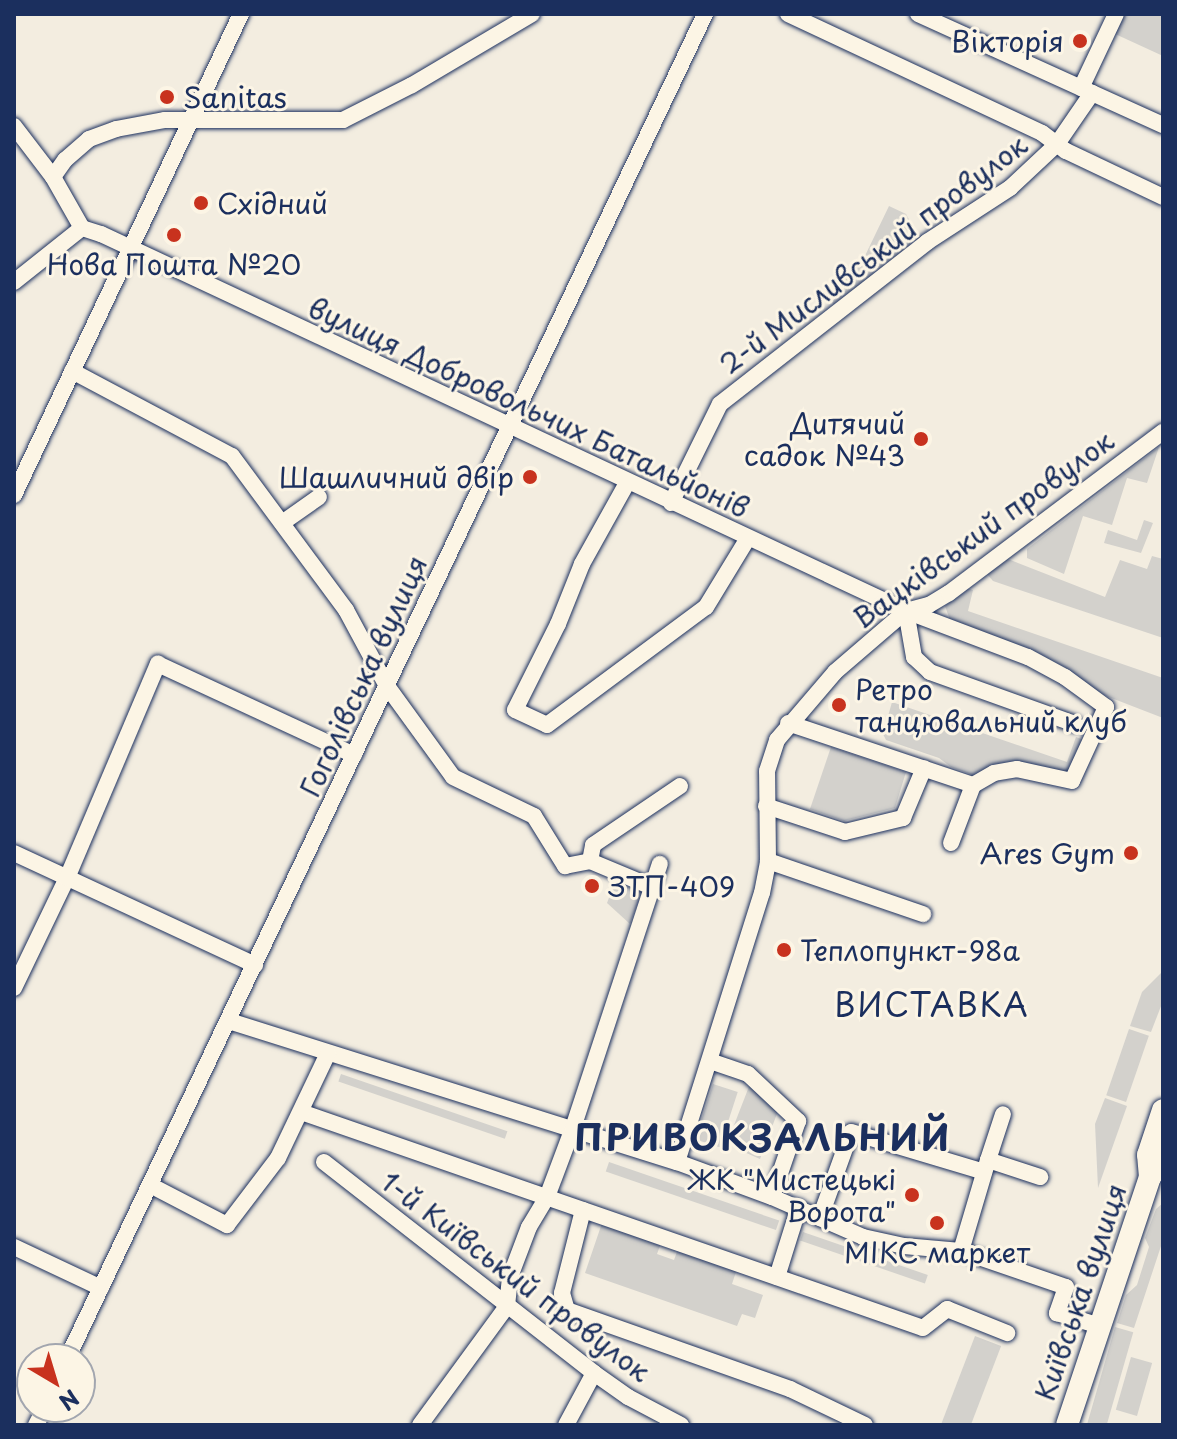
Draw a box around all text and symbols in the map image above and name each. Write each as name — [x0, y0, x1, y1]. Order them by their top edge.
place label: Вікторія — [951, 24, 1064, 58]
marker: Вікторія — [1071, 32, 1089, 50]
place label: Sanitas — [183, 80, 287, 114]
marker: Sanitas — [158, 88, 176, 106]
street label: 2-й Мисливський провулок — [712, 127, 1034, 381]
place label: Східний — [217, 186, 328, 220]
marker: Східний — [192, 194, 210, 212]
marker: Нова Пошта №20 — [165, 226, 183, 244]
place label: Нова Пошта №20 — [45, 247, 303, 281]
street label: вулиця Добровольчих Батальйонів — [304, 290, 754, 524]
place label: Дитячий садок №43 — [744, 406, 905, 472]
street label: Вацківський провулок — [846, 423, 1120, 635]
marker: Дитячий садок №43 — [912, 430, 930, 448]
place label: Шашличний двір — [278, 460, 514, 494]
marker: Шашличний двір — [521, 468, 539, 486]
street label: Гоголівська вулиця — [292, 550, 434, 802]
place label: Ретро танцювальний клуб — [855, 672, 1130, 738]
marker: Ретро танцювальний клуб — [830, 696, 848, 714]
place label: Ares Gym — [978, 836, 1115, 870]
marker: Ares Gym — [1122, 844, 1140, 862]
place label: ЗТП-409 — [608, 869, 735, 903]
marker: ЗТП-409 — [583, 877, 601, 895]
place label: Теплопункт-98а — [800, 933, 1020, 967]
marker: Теплопункт-98а — [775, 941, 793, 959]
district label: ВИСТАВКА — [834, 985, 1030, 1023]
district label: ПРИВОКЗАЛЬНИЙ — [574, 1115, 952, 1159]
place label: ЖК "Мистецькі Ворота" — [686, 1162, 896, 1228]
street label: 1-й Київський провулок — [375, 1164, 657, 1388]
street label: Київська вулиця — [1027, 1179, 1133, 1405]
marker: ЖК "Мистецькі Ворота" — [903, 1186, 921, 1204]
marker: МІКС маркет — [928, 1214, 946, 1232]
place label: МІКС маркет — [844, 1235, 1030, 1269]
north arrow — [16, 1343, 96, 1423]
text: N — [53, 1382, 87, 1419]

